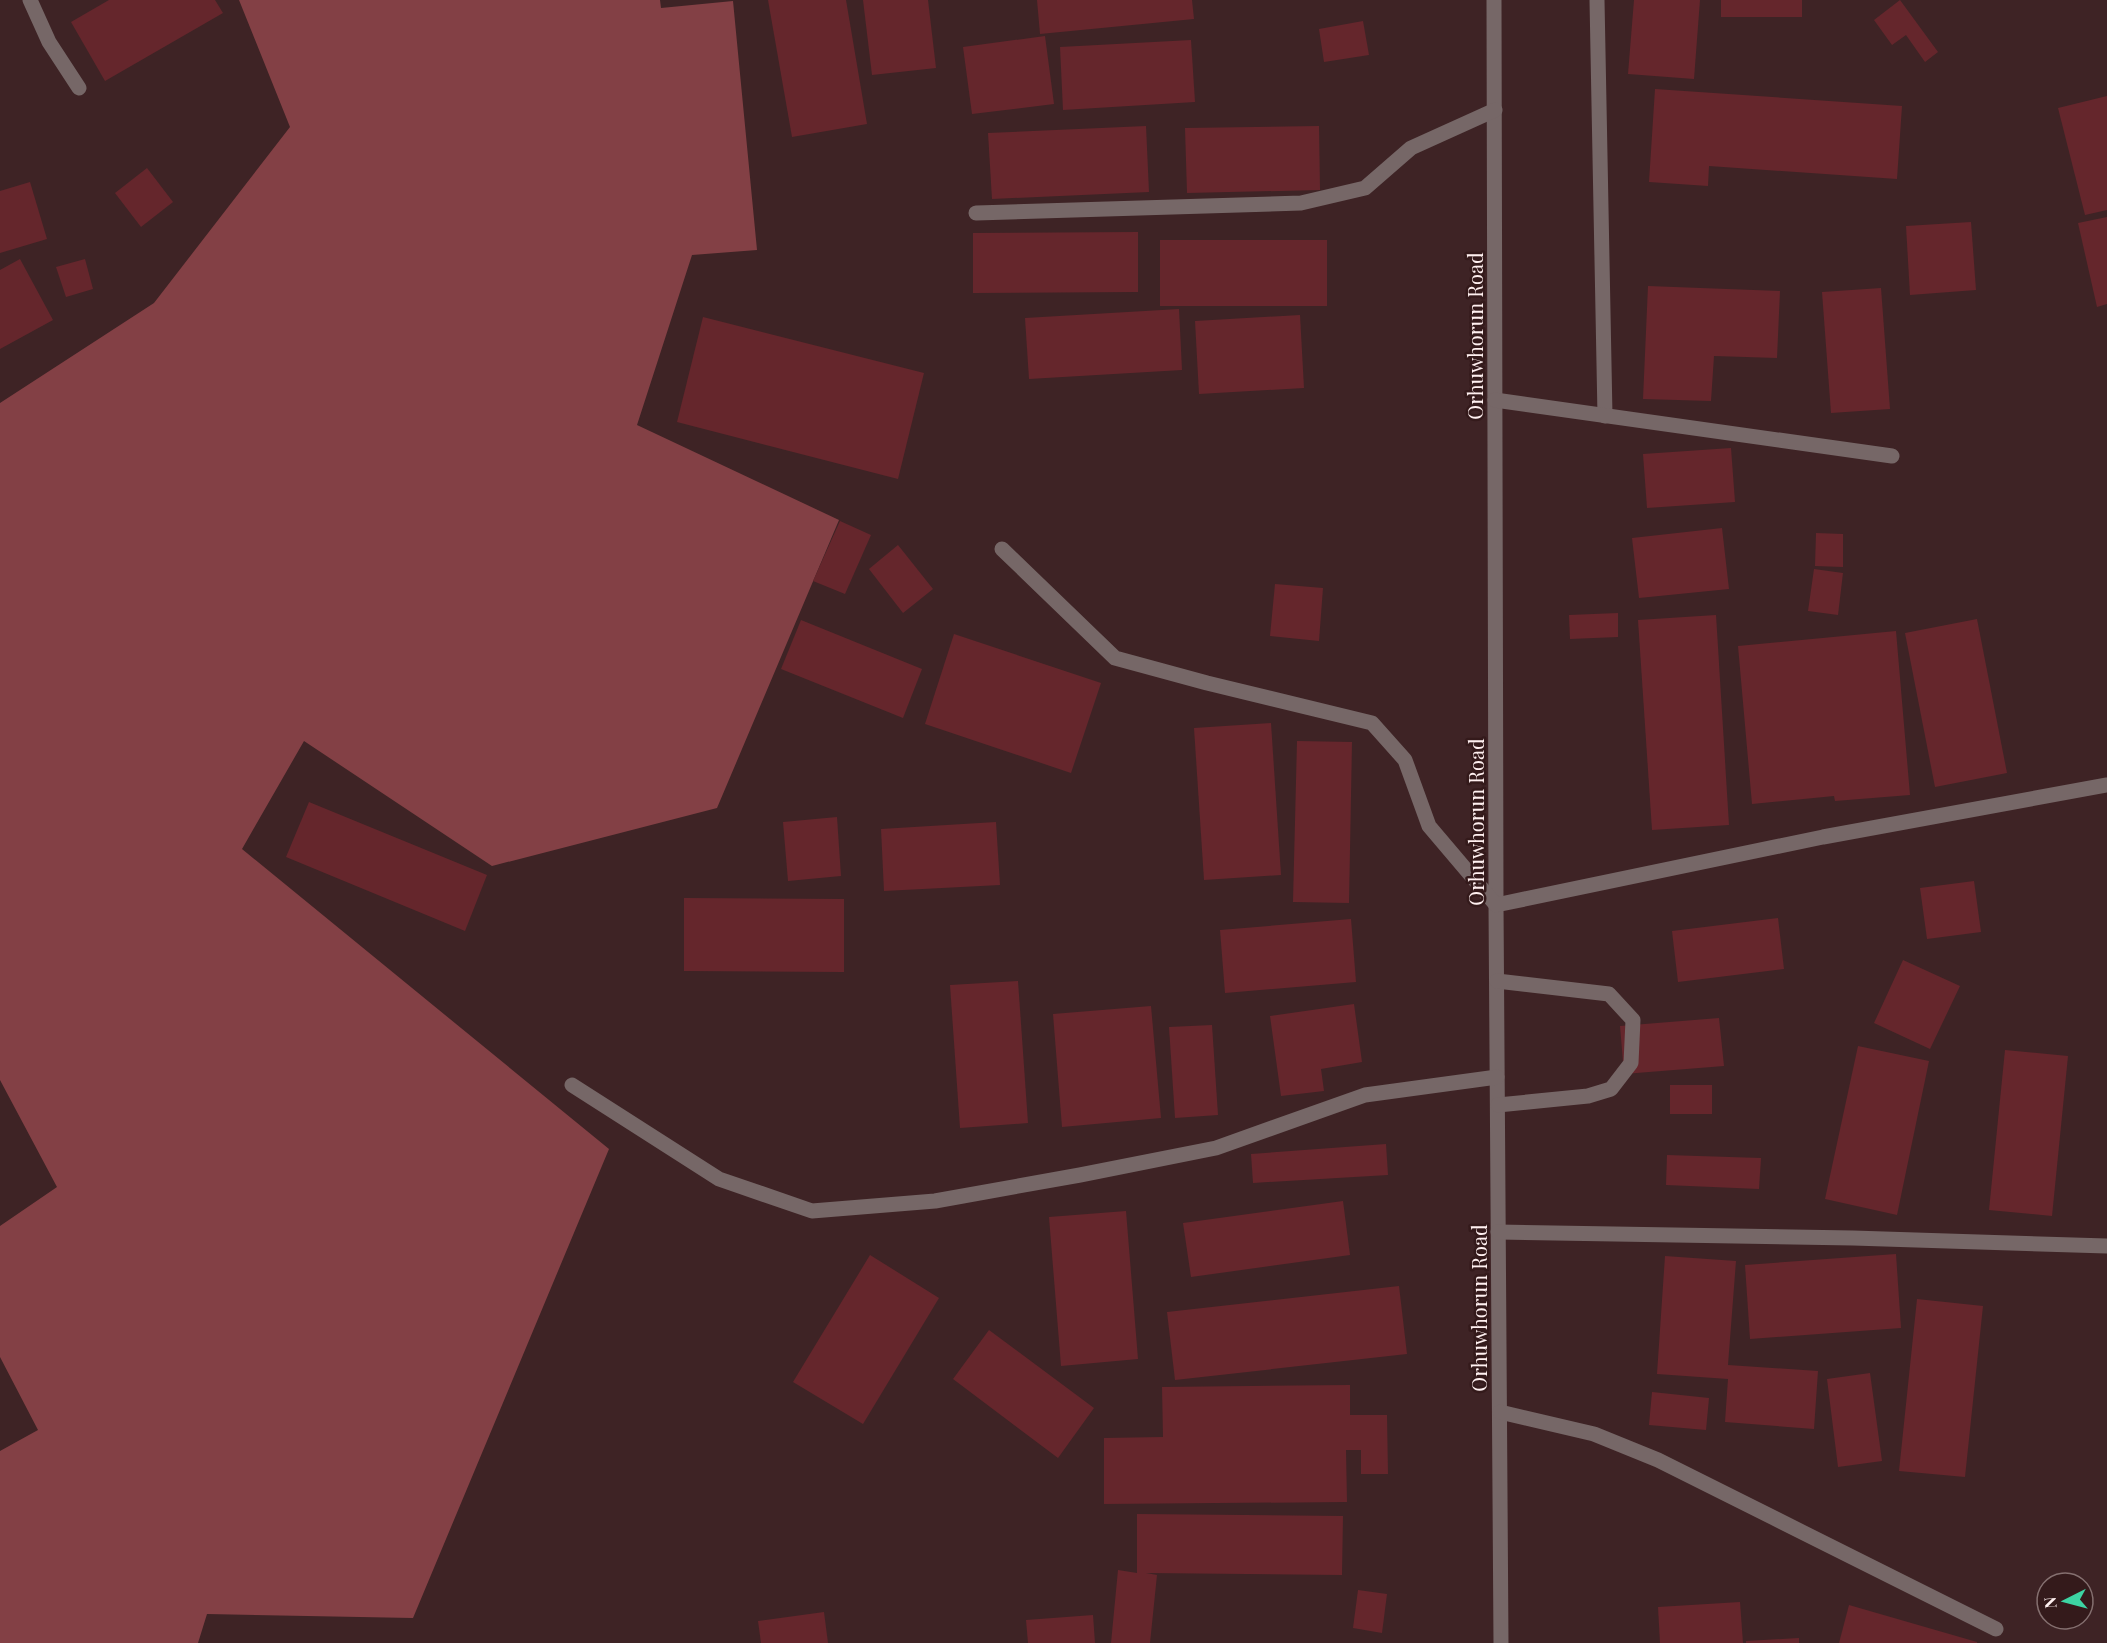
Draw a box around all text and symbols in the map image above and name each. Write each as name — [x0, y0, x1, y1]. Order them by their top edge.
street label: Orhuwhorun Road — [1461, 252, 1488, 420]
street label: Orhuwhorun Road — [1462, 738, 1489, 906]
street label: Orhuwhorun Road — [1465, 1224, 1492, 1392]
north arrow — [2035, 1571, 2095, 1631]
text: N — [2038, 1595, 2061, 1609]

